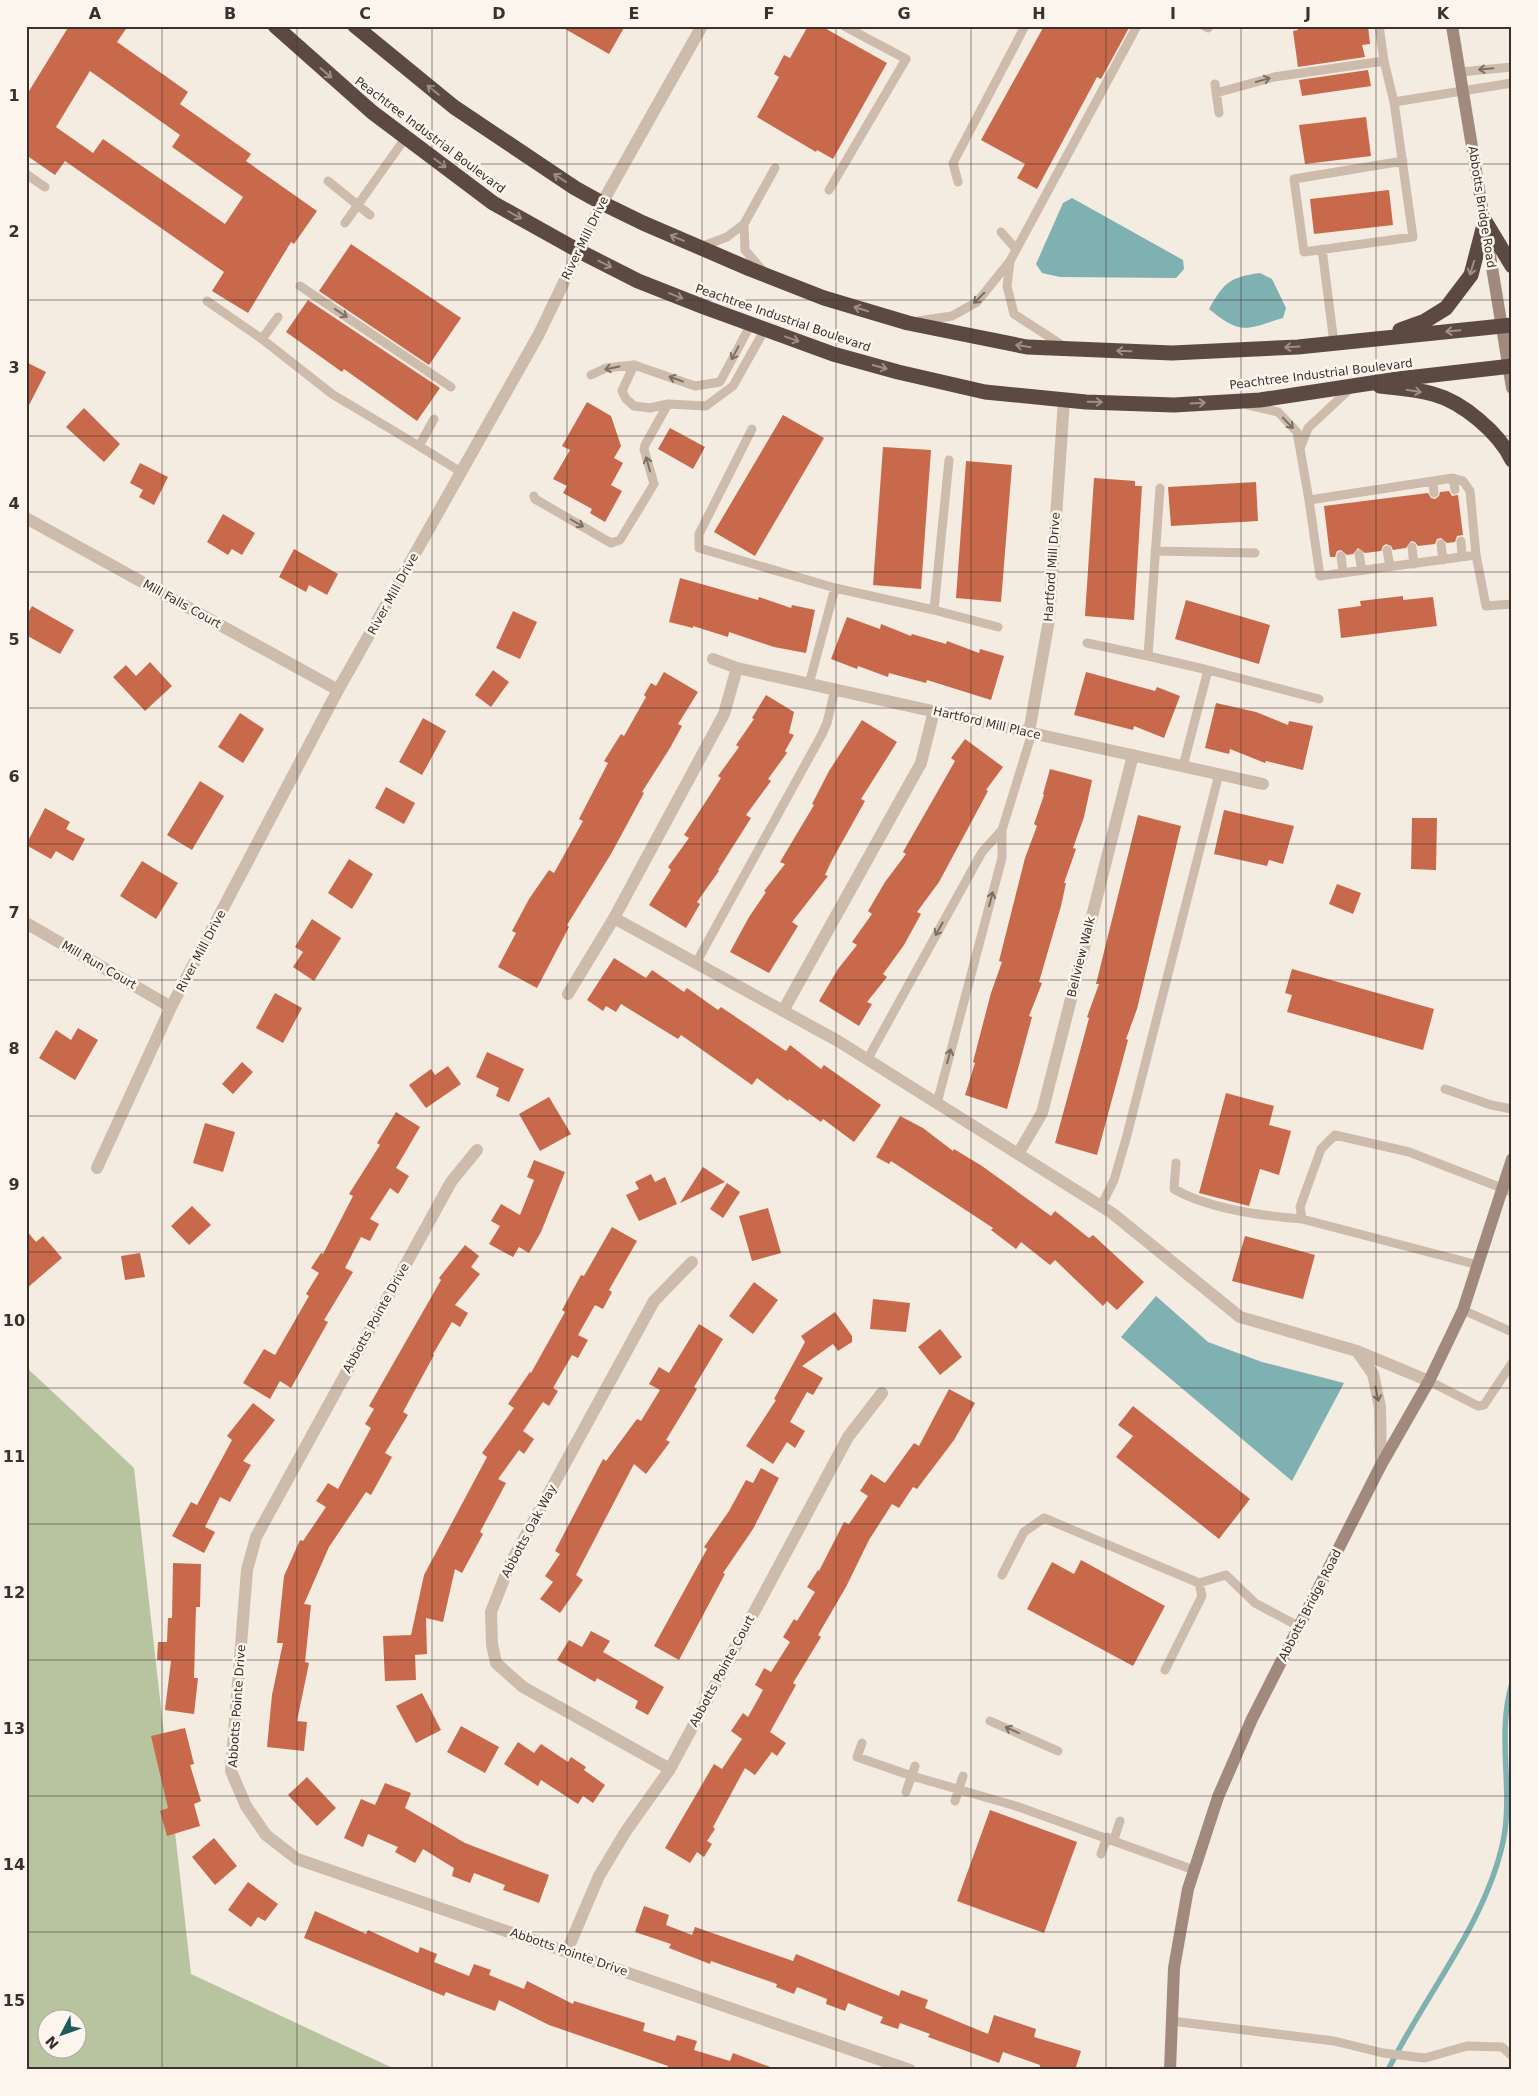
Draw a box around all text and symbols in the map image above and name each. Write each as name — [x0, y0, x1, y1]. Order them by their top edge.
text: A — [89, 4, 102, 23]
text: B — [224, 4, 236, 23]
text: C — [359, 4, 371, 23]
text: D — [492, 4, 506, 23]
text: E — [629, 4, 639, 23]
text: F — [764, 4, 774, 23]
text: G — [897, 4, 911, 23]
text: H — [1032, 4, 1046, 23]
text: I — [1170, 4, 1176, 23]
text: J — [1304, 4, 1311, 23]
text: K — [1437, 4, 1450, 23]
one-way arrow — [1478, 64, 1494, 74]
one-way arrow — [319, 67, 332, 78]
street label: Peachtree Industrial Boulevard — [352, 74, 508, 196]
one-way arrow — [1255, 75, 1271, 84]
one-way arrow — [426, 85, 440, 95]
text: 1 — [8, 86, 20, 105]
street label: Abbotts Bridge Road — [1465, 145, 1499, 269]
one-way arrow — [433, 158, 447, 168]
one-way arrow — [553, 173, 567, 183]
street label: River Mill Drive — [559, 194, 611, 282]
one-way arrow — [508, 211, 522, 221]
text: 2 — [8, 222, 20, 241]
one-way arrow — [670, 232, 685, 242]
one-way arrow — [597, 260, 612, 269]
one-way arrow — [1467, 260, 1477, 276]
street label: Peachtree Industrial Boulevard — [693, 281, 873, 355]
one-way arrow — [668, 292, 684, 301]
one-way arrow — [973, 292, 985, 304]
one-way arrow — [853, 303, 869, 313]
one-way arrow — [333, 308, 347, 318]
one-way arrow — [1446, 326, 1462, 336]
one-way arrow — [783, 335, 799, 344]
one-way arrow — [1015, 340, 1031, 350]
one-way arrow — [1284, 343, 1300, 352]
one-way arrow — [730, 345, 739, 360]
one-way arrow — [1116, 346, 1132, 356]
street label: Peachtree Industrial Boulevard — [1229, 356, 1413, 392]
text: 3 — [8, 358, 20, 377]
one-way arrow — [871, 362, 887, 372]
one-way arrow — [604, 364, 620, 373]
one-way arrow — [669, 374, 685, 384]
one-way arrow — [1405, 386, 1421, 396]
one-way arrow — [1086, 398, 1102, 407]
one-way arrow — [1190, 399, 1206, 408]
one-way arrow — [1282, 416, 1294, 429]
one-way arrow — [643, 457, 653, 473]
text: 4 — [8, 494, 20, 513]
street label: Hartford Mill Drive — [1041, 512, 1063, 622]
one-way arrow — [570, 519, 584, 529]
street label: River Mill Drive — [365, 551, 421, 637]
street label: Mill Falls Court — [141, 577, 224, 631]
text: 5 — [8, 630, 20, 649]
street label: Hartford Mill Place — [932, 704, 1042, 742]
text: 6 — [8, 767, 20, 786]
one-way arrow — [986, 891, 996, 907]
text: 7 — [8, 903, 20, 922]
street label: River Mill Drive — [173, 908, 229, 994]
street label: Bellview Walk — [1064, 915, 1098, 999]
one-way arrow — [934, 922, 944, 937]
street label: Mill Run Court — [59, 938, 139, 992]
text: 8 — [8, 1039, 20, 1058]
one-way arrow — [945, 1048, 954, 1064]
text: 9 — [8, 1175, 20, 1194]
street label: Abbotts Pointe Drive — [340, 1261, 412, 1375]
text: 10 — [3, 1311, 25, 1330]
one-way arrow — [1373, 1386, 1382, 1402]
text: 11 — [3, 1447, 25, 1466]
street label: Abbotts Oak Way — [499, 1482, 559, 1580]
street label: Abbotts Bridge Road — [1276, 1547, 1344, 1663]
text: 12 — [3, 1583, 25, 1602]
street label: Abbotts Pointe Court — [687, 1613, 757, 1729]
street label: Abbotts Pointe Drive — [226, 1644, 248, 1768]
text: 13 — [3, 1719, 25, 1738]
one-way arrow — [1005, 1725, 1020, 1735]
text: 14 — [3, 1855, 25, 1874]
street label: Abbotts Pointe Drive — [508, 1925, 630, 1979]
text: 15 — [3, 1991, 25, 2010]
north arrow — [38, 2008, 88, 2058]
text: N — [42, 2033, 62, 2052]

